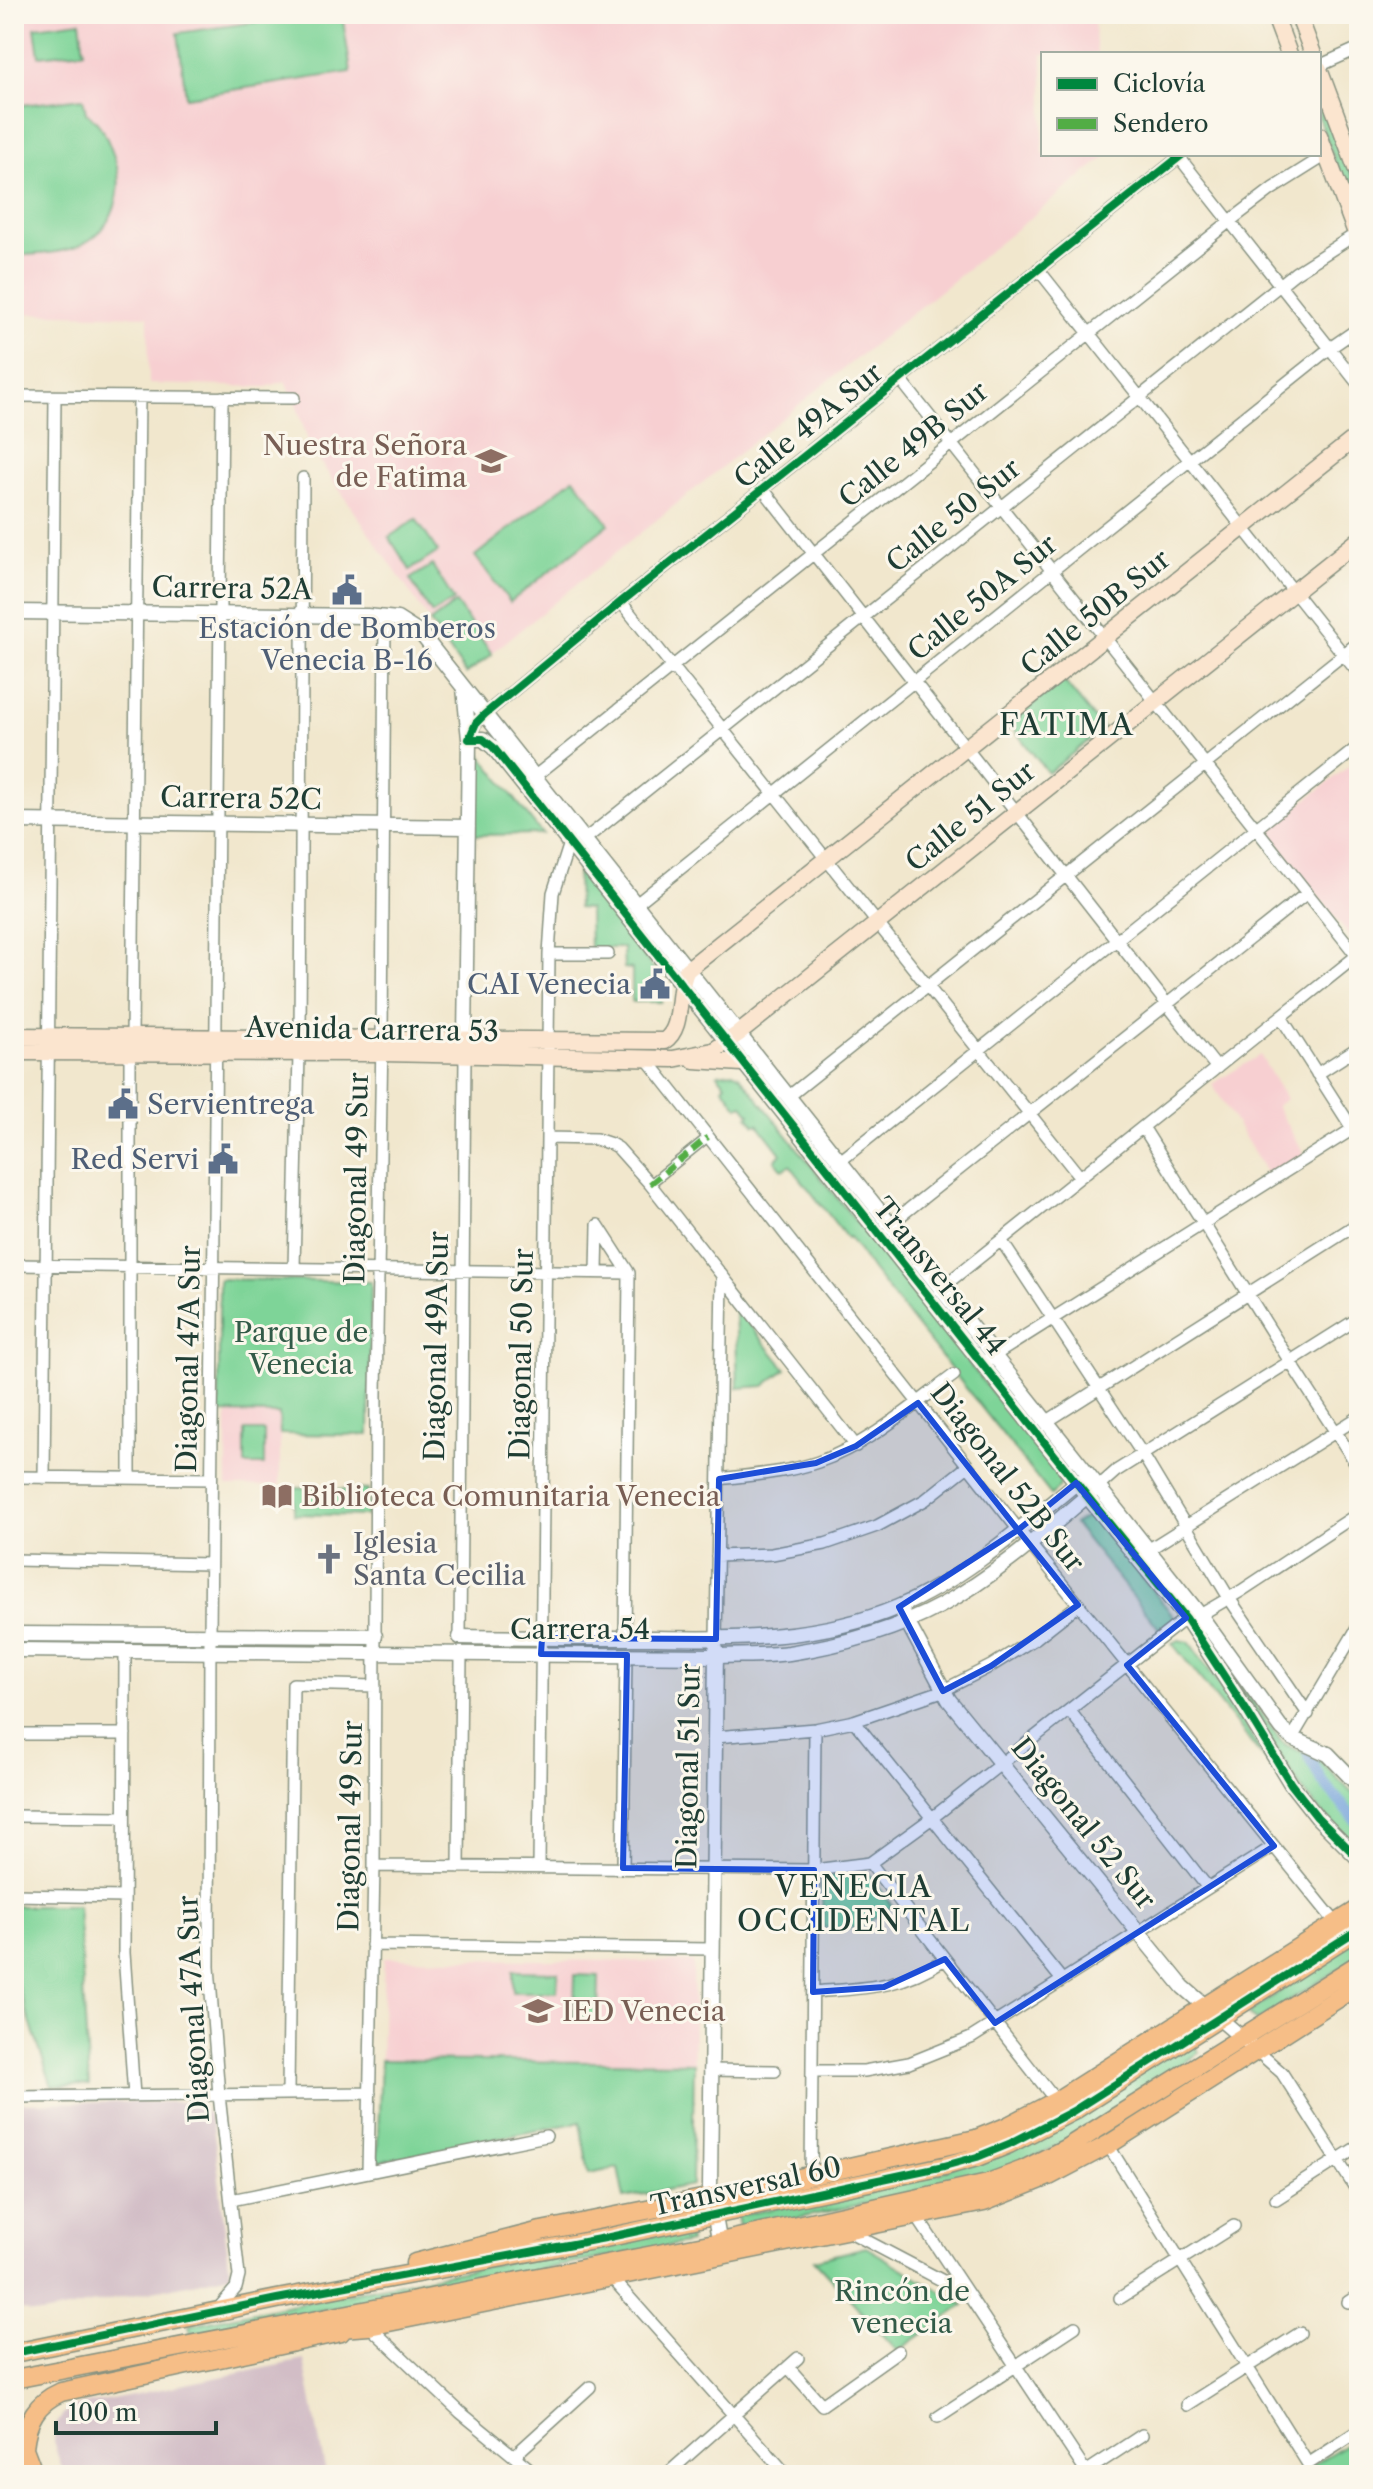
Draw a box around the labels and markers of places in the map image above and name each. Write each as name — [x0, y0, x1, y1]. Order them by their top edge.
place label: Nuestra Señora de Fatima — [263, 428, 467, 494]
school or university icon: Nuestra Señora de Fatima — [474, 444, 508, 478]
public building icon: Estación de Bomberos Venecia B-16 — [330, 573, 364, 607]
place label: Estación de Bomberos Venecia B-16 — [198, 611, 496, 677]
place label: CAI Venecia — [467, 967, 631, 1001]
public building icon: CAI Venecia — [638, 967, 672, 1001]
public building icon: Servientrega — [106, 1087, 140, 1121]
place label: Servientrega — [147, 1087, 315, 1121]
place label: Red Servi — [71, 1142, 199, 1176]
public building icon: Red Servi — [206, 1142, 240, 1176]
library icon: Biblioteca Comunitaria Venecia — [260, 1479, 294, 1513]
place label: Biblioteca Comunitaria Venecia — [301, 1479, 721, 1513]
place label: Iglesia Santa Cecilia — [353, 1526, 526, 1592]
church icon: Iglesia Santa Cecilia — [312, 1542, 346, 1576]
school or university icon: IED Venecia — [521, 1994, 555, 2028]
place label: IED Venecia — [562, 1994, 726, 2028]

